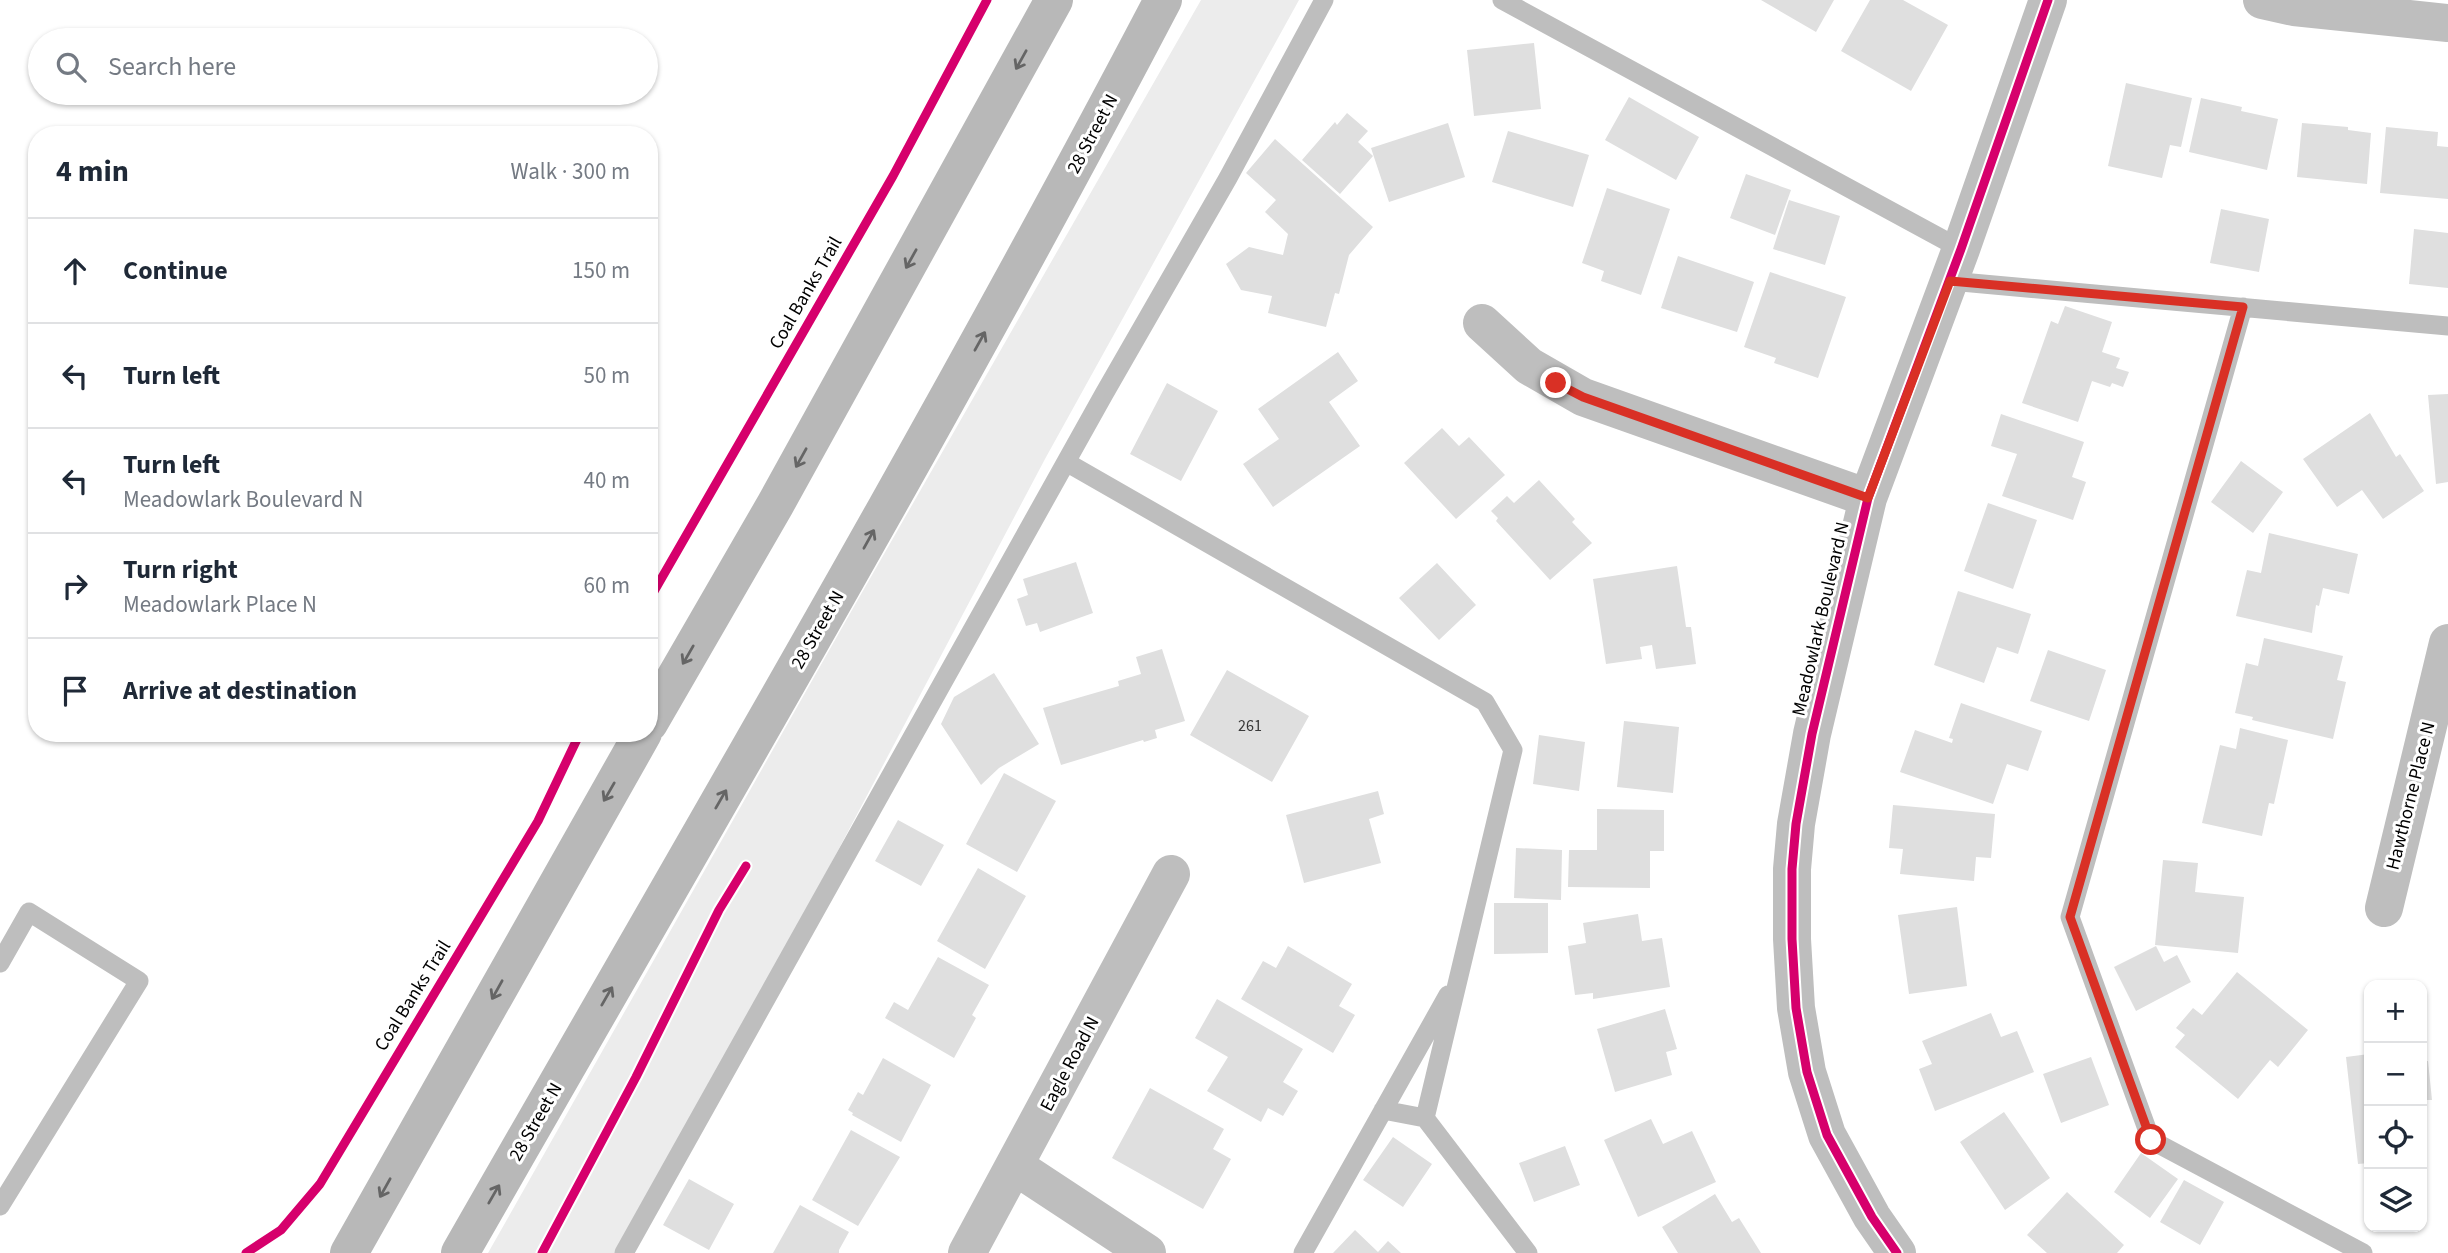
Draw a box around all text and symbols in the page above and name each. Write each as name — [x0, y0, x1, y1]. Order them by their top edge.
search box — [28, 28, 658, 105]
icon: search — [52, 48, 90, 86]
text: Search here — [108, 48, 236, 85]
one-way arrow — [1014, 49, 1028, 69]
street label: 28 Street N — [1061, 90, 1125, 178]
text: 4 min — [56, 150, 129, 193]
text: Walk · 300 m — [511, 155, 630, 188]
street label: Coal Banks Trail — [763, 232, 849, 354]
one-way arrow — [904, 248, 918, 268]
icon: ahead — [56, 252, 94, 290]
text: Continue — [123, 252, 228, 289]
text: 150 m — [572, 254, 630, 287]
one-way arrow — [974, 331, 987, 352]
icon: left — [56, 357, 94, 395]
text: Turn left — [123, 357, 220, 394]
text: 50 m — [583, 359, 630, 392]
route end — [1540, 367, 1571, 398]
text: Turn left — [123, 446, 220, 483]
one-way arrow — [794, 447, 808, 467]
icon: left — [56, 462, 94, 500]
text: 40 m — [583, 464, 630, 497]
text: Meadowlark Boulevard N — [123, 483, 363, 516]
street label: Meadowlark Boulevard N — [1786, 519, 1856, 719]
one-way arrow — [862, 530, 876, 550]
text: Turn right — [123, 551, 238, 588]
icon: right — [56, 567, 94, 605]
text: 60 m — [583, 569, 630, 602]
street label: 28 Street N — [785, 586, 851, 674]
text: Meadowlark Place N — [123, 588, 317, 621]
one-way arrow — [681, 645, 695, 665]
icon: arrive — [56, 672, 94, 710]
text: Arrive at destination — [123, 672, 357, 709]
house number: 261 — [1238, 715, 1262, 737]
street label: Hawthorne Place N — [2380, 719, 2442, 873]
one-way arrow — [602, 782, 616, 802]
one-way arrow — [714, 790, 728, 810]
street label: Coal Banks Trail — [368, 935, 458, 1057]
one-way arrow — [490, 980, 504, 1000]
map controls — [2364, 980, 2427, 1232]
button: + — [2364, 980, 2427, 1043]
one-way arrow — [600, 987, 614, 1007]
street label: Eagle Road N — [1034, 1012, 1106, 1116]
button: − — [2364, 1043, 2427, 1106]
street label: 28 Street N — [503, 1078, 569, 1166]
button: locate — [2364, 1106, 2427, 1169]
route start — [2135, 1124, 2166, 1155]
button: layers — [2364, 1169, 2427, 1232]
one-way arrow — [378, 1178, 392, 1198]
one-way arrow — [487, 1184, 501, 1204]

